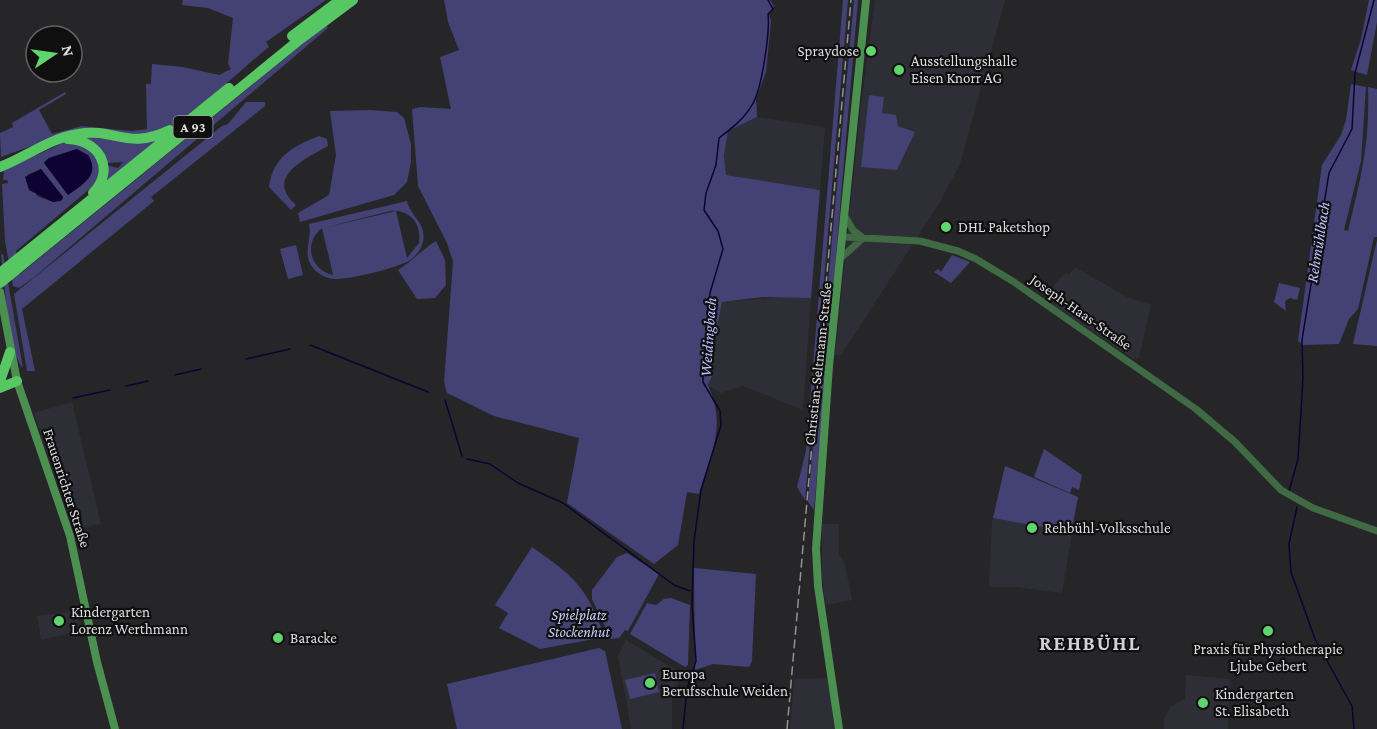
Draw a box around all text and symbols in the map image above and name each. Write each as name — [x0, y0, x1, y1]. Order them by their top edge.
north arrow — [24, 24, 84, 84]
place label: Spraydose — [798, 43, 859, 60]
text: N — [59, 44, 78, 58]
marker: Spraydose — [864, 44, 878, 58]
place label: Ausstellungshalle Eisen Knorr AG — [911, 53, 1017, 86]
marker: Ausstellungshalle Eisen Knorr AG — [892, 63, 906, 77]
road number: A 93 — [174, 116, 212, 138]
water label: Rehmühlbach — [1303, 200, 1333, 284]
place label: DHL Paketshop — [958, 219, 1050, 236]
marker: DHL Paketshop — [939, 220, 953, 234]
street label: Joseph-Haas-Straße — [1025, 270, 1135, 354]
street label: Christian-Seltmann-Straße — [802, 282, 835, 446]
water label: Weidingbach — [697, 297, 720, 377]
street label: Frauenrichter Straße — [40, 427, 94, 550]
place label: Rehbühl-Volksschule — [1044, 520, 1171, 536]
marker: Rehbühl-Volksschule — [1025, 521, 1039, 535]
place label: Kindergarten Lorenz Werthmann — [71, 604, 188, 637]
park label: Spielplatz Stockenhut — [548, 607, 610, 640]
marker: Kindergarten Lorenz Werthmann — [52, 614, 66, 628]
marker: Praxis für Physiotherapie Ljube Gebert — [1261, 624, 1275, 638]
place label: Baracke — [290, 630, 337, 646]
marker: Baracke — [271, 631, 285, 645]
district label: REHBÜHL — [1039, 631, 1141, 655]
place label: Praxis für Physiotherapie Ljube Gebert — [1193, 641, 1343, 675]
place label: Europa Berufsschule Weiden — [662, 666, 788, 699]
marker: Europa Berufsschule Weiden — [643, 676, 657, 690]
place label: Kindergarten St. Elisabeth — [1215, 686, 1294, 719]
marker: Kindergarten St. Elisabeth — [1196, 696, 1210, 710]

